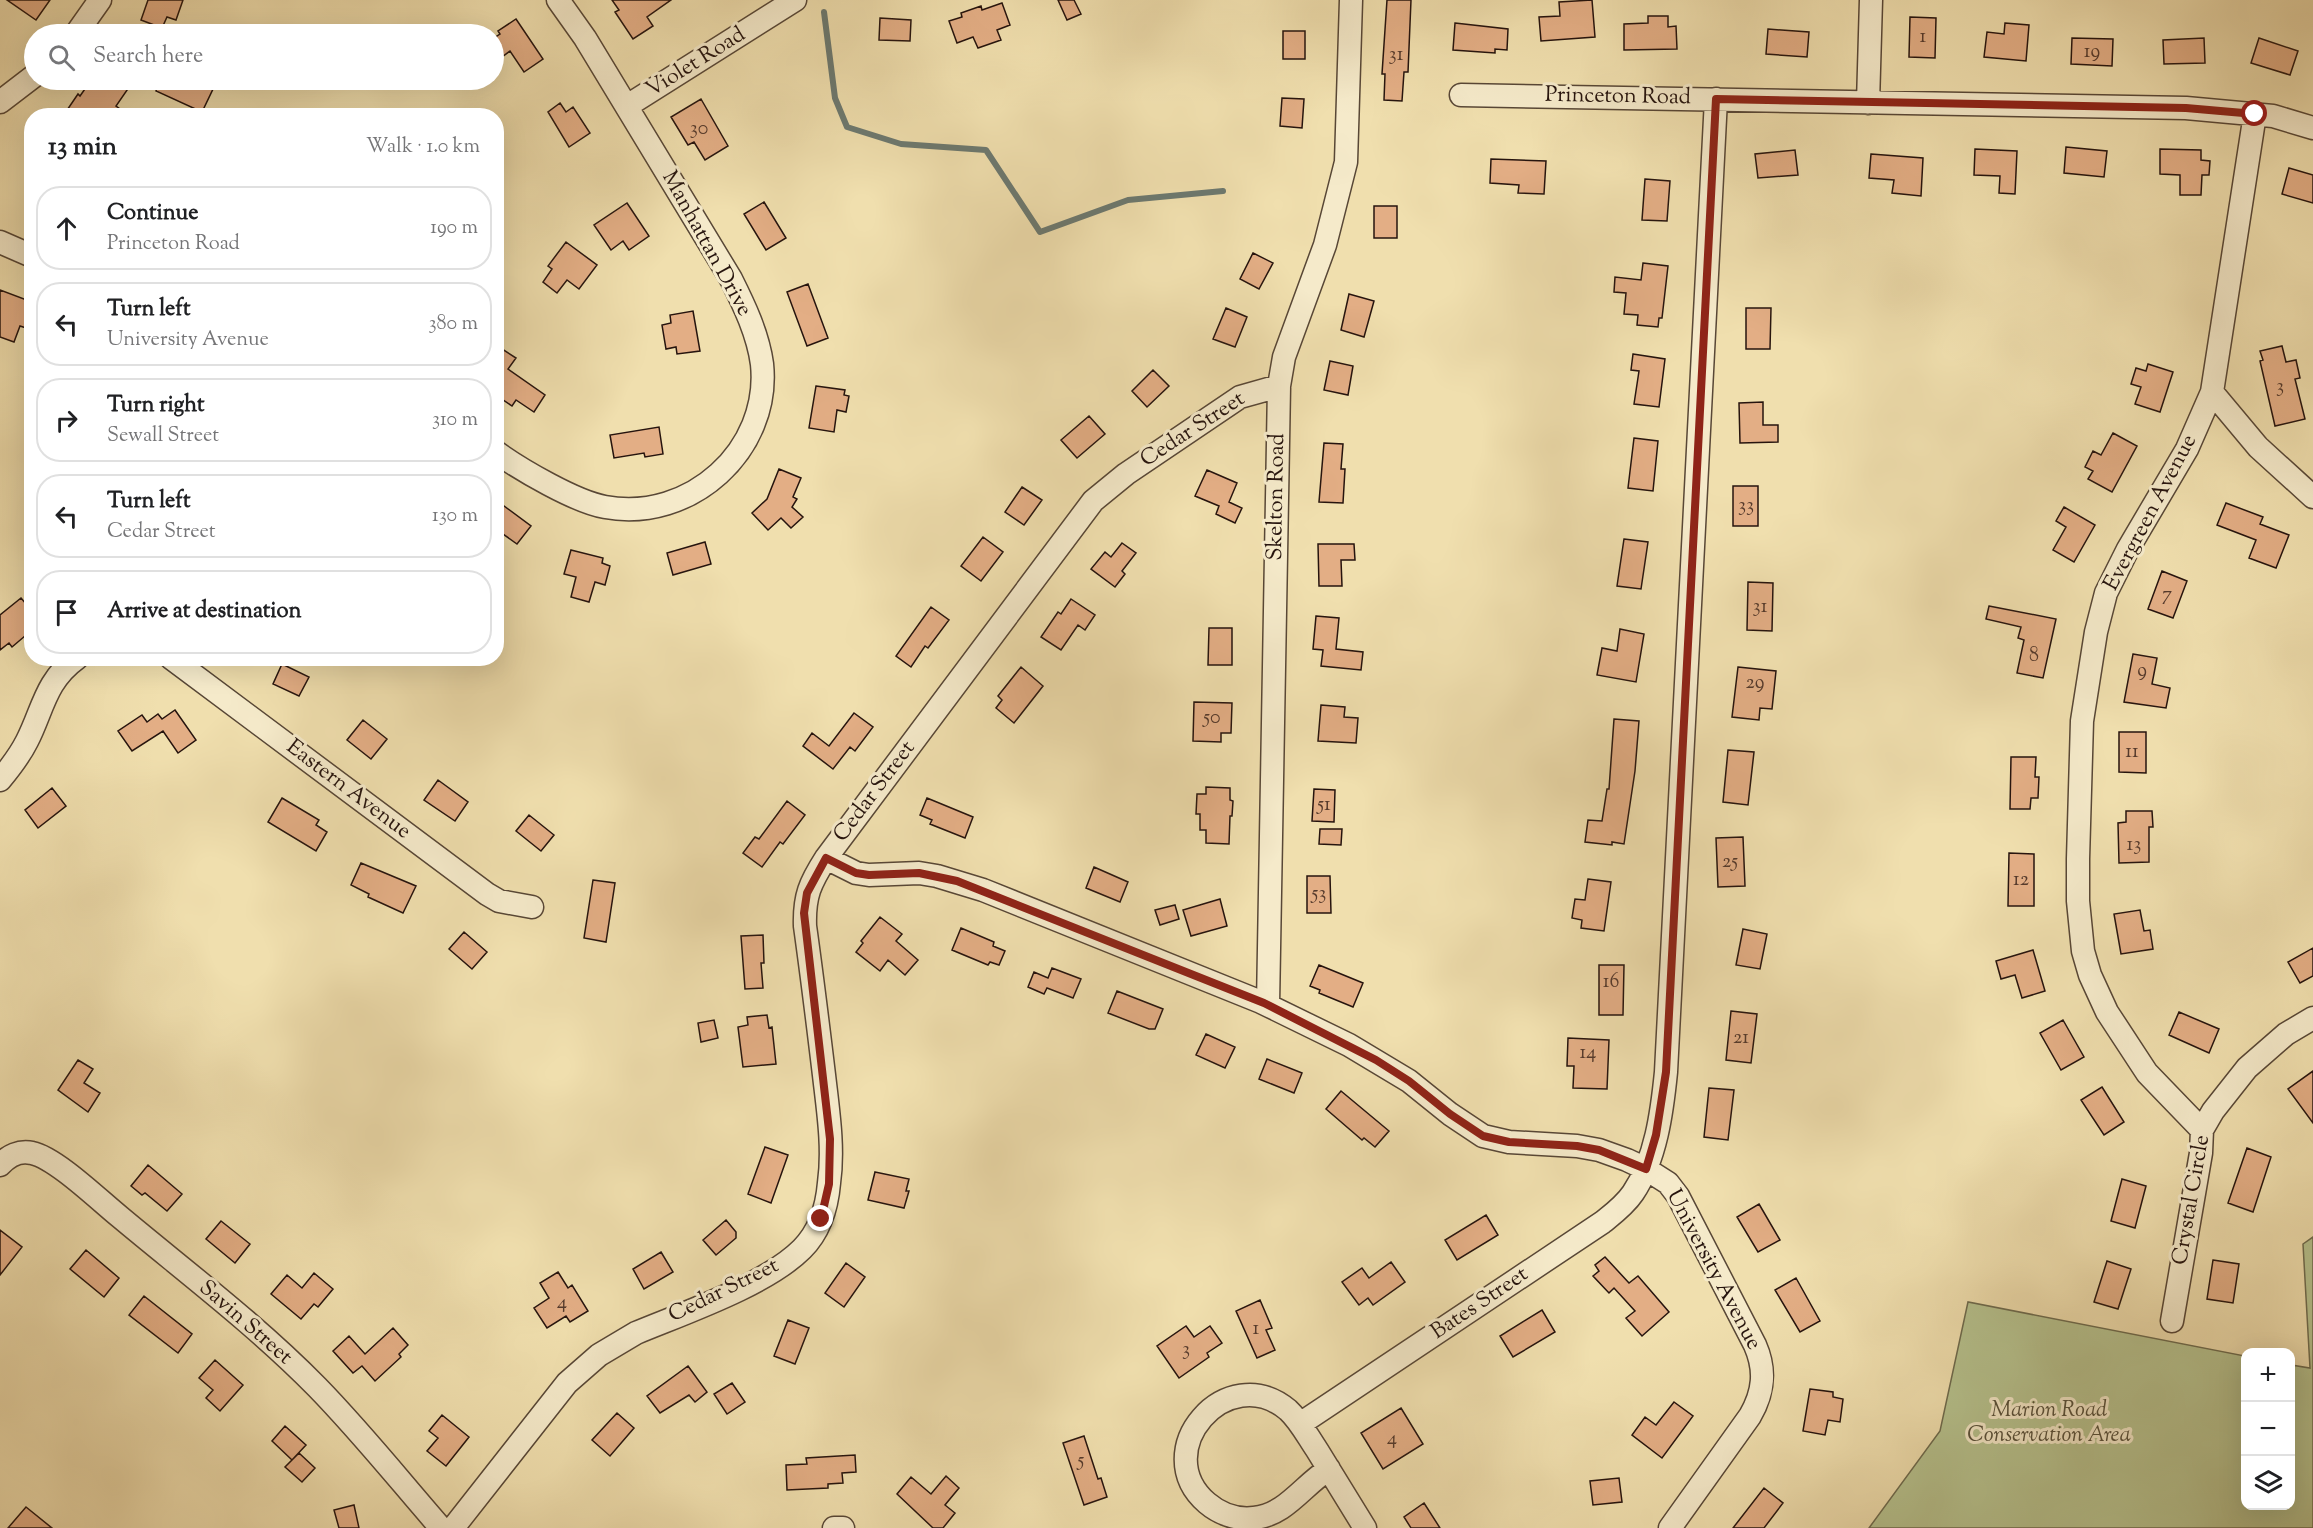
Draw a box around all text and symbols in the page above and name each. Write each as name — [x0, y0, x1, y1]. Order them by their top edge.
street label: Violet Road — [640, 20, 752, 106]
house number: 1 — [1920, 23, 1927, 52]
search box — [24, 24, 504, 90]
house number: 19 — [2084, 38, 2100, 67]
icon: search — [45, 41, 78, 74]
text: Search here — [93, 41, 203, 73]
house number: 31 — [1389, 41, 1404, 70]
street label: Princeton Road — [1545, 80, 1691, 114]
route start — [2241, 100, 2267, 126]
house number: 30 — [690, 115, 708, 144]
text: 13 min — [48, 129, 117, 166]
text: Walk · 1.0 km — [366, 133, 480, 162]
street label: Manhattan Drive — [653, 165, 759, 323]
text: Continue — [107, 198, 198, 230]
icon: ahead — [50, 212, 83, 245]
text: 190 m — [430, 214, 478, 243]
text: Princeton Road — [107, 230, 240, 259]
text: Turn left — [107, 294, 190, 326]
icon: left — [50, 308, 83, 341]
text: 380 m — [429, 310, 478, 339]
text: University Avenue — [107, 326, 269, 355]
house number: 3 — [2276, 373, 2284, 402]
street label: Cedar Street — [1134, 384, 1252, 476]
text: Turn right — [107, 390, 204, 422]
icon: right — [50, 404, 83, 437]
text: 310 m — [432, 406, 478, 435]
text: Sewall Street — [107, 422, 219, 451]
street label: Evergreen Avenue — [2096, 429, 2206, 597]
street label: Skelton Road — [1260, 433, 1294, 561]
text: Turn left — [107, 486, 190, 518]
house number: 33 — [1738, 492, 1754, 521]
icon: left — [50, 500, 83, 533]
text: 130 m — [432, 502, 478, 531]
text: Cedar Street — [107, 518, 216, 547]
house number: 7 — [2162, 581, 2172, 610]
house number: 31 — [1753, 593, 1768, 622]
icon: arrive — [50, 596, 83, 629]
text: Arrive at destination — [107, 596, 302, 628]
house number: 8 — [2029, 642, 2039, 671]
house number: 9 — [2137, 657, 2147, 686]
house number: 29 — [1745, 669, 1765, 698]
house number: 50 — [1202, 704, 1221, 733]
street label: Eastern Avenue — [279, 732, 417, 848]
street label: Cedar Street — [826, 734, 924, 849]
house number: 11 — [2125, 738, 2139, 767]
house number: 51 — [1316, 791, 1331, 820]
house number: 13 — [2127, 831, 2141, 860]
house number: 25 — [1722, 848, 1738, 877]
house number: 12 — [2013, 866, 2029, 895]
house number: 53 — [1311, 880, 1326, 909]
house number: 16 — [1603, 968, 1619, 997]
house number: 21 — [1733, 1024, 1749, 1053]
house number: 14 — [1580, 1039, 1596, 1068]
street label: Crystal Circle — [2165, 1132, 2219, 1268]
street label: University Avenue — [1657, 1184, 1769, 1356]
route end — [807, 1205, 833, 1231]
street label: Cedar Street — [663, 1250, 785, 1332]
street label: Bates Street — [1425, 1259, 1536, 1348]
street label: Savin Street — [191, 1273, 299, 1373]
house number: 4 — [557, 1289, 567, 1318]
house number: 1 — [1253, 1315, 1260, 1344]
house number: 3 — [1182, 1336, 1190, 1365]
map controls — [2241, 1348, 2295, 1510]
button: + — [2241, 1348, 2295, 1402]
park label: Marion Road Conservation Area — [1967, 1395, 2131, 1452]
button: − — [2241, 1402, 2295, 1456]
house number: 4 — [1387, 1425, 1397, 1454]
house number: 5 — [1077, 1447, 1085, 1476]
button: layers — [2241, 1456, 2295, 1510]

